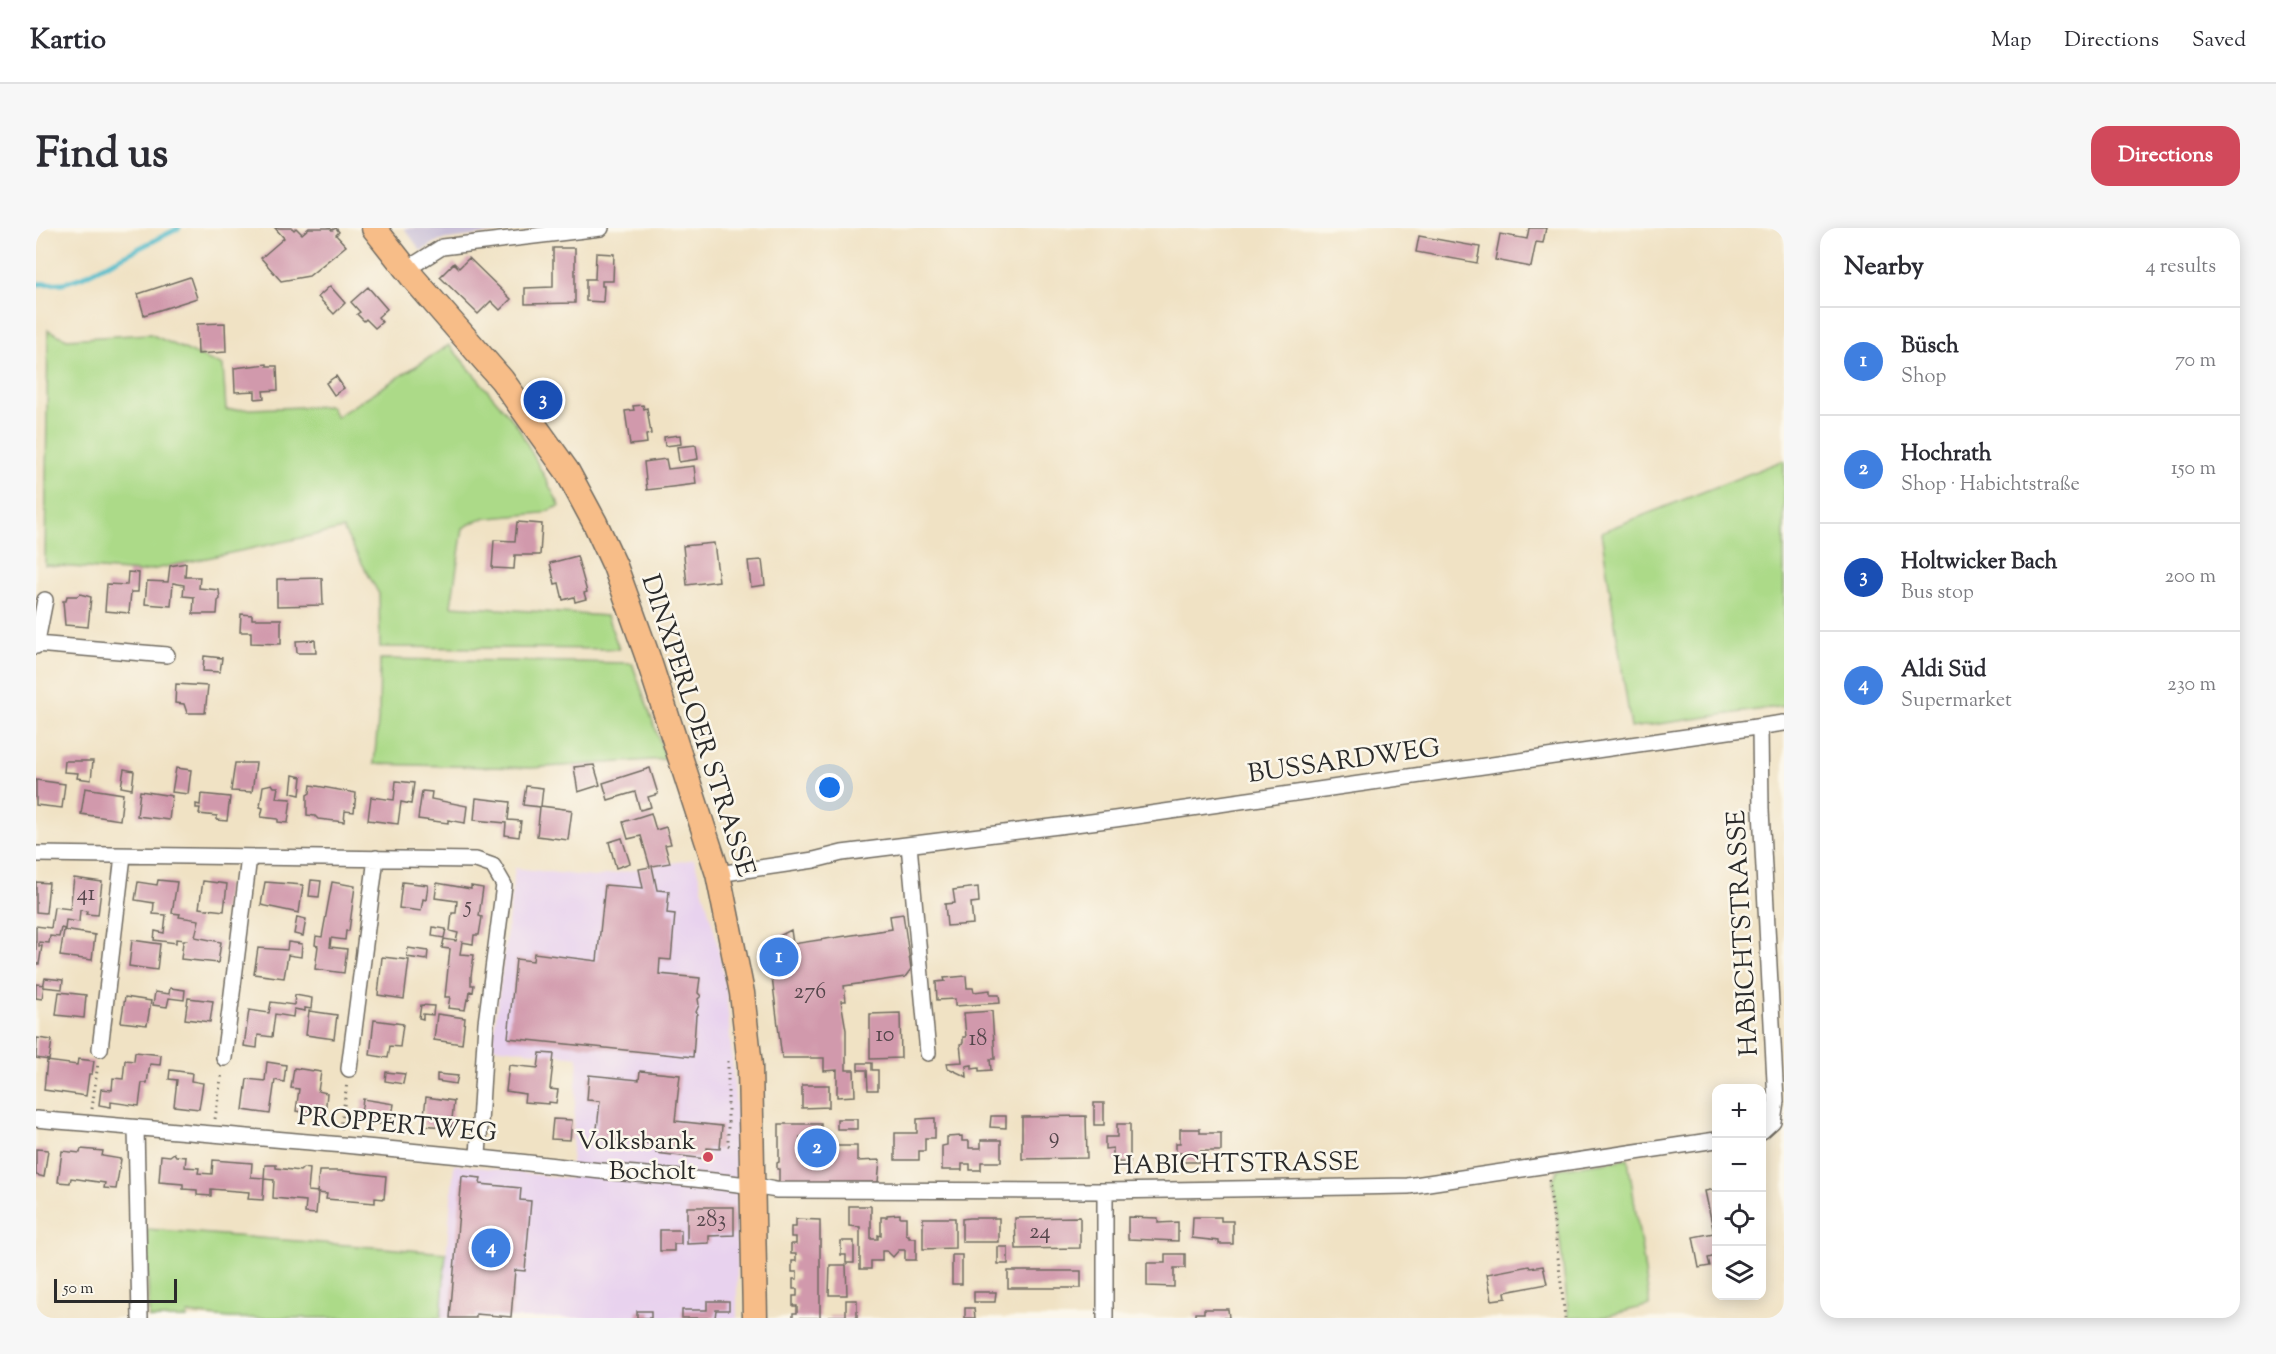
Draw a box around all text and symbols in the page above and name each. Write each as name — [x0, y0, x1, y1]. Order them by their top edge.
text: Kartio — [30, 21, 106, 61]
text: Map — [1991, 26, 2031, 56]
text: Directions — [2064, 26, 2159, 56]
text: Saved — [2192, 26, 2246, 56]
text: Find us — [36, 126, 168, 186]
button: Directions — [2091, 126, 2240, 186]
text: Nearby — [1844, 249, 1924, 286]
text: 4 results — [2145, 253, 2216, 282]
text: Büsch — [1901, 331, 1959, 363]
text: 1 — [1860, 347, 1867, 376]
text: 70 m — [2175, 347, 2216, 376]
text: Shop — [1901, 363, 1946, 392]
pin: 3 — [524, 378, 562, 423]
text: Hochrath — [1901, 439, 1992, 471]
text: 2 — [1859, 455, 1868, 484]
text: 150 m — [2171, 455, 2216, 484]
text: Shop · Habichtstraße — [1901, 471, 2080, 500]
text: Holtwicker Bach — [1901, 547, 2057, 579]
text: 3 — [1859, 563, 1868, 592]
text: 200 m — [2165, 563, 2216, 592]
street label: DINXPERLOER STRASSE — [631, 570, 764, 882]
text: Bus stop — [1901, 579, 1974, 608]
text: Aldi Süd — [1901, 655, 1986, 687]
text: 4 — [1858, 671, 1869, 700]
text: 230 m — [2167, 671, 2216, 700]
text: Supermarket — [1901, 687, 2012, 716]
street label: BUSSARDWEG — [1246, 730, 1442, 794]
your location — [815, 773, 844, 802]
street label: HABICHTSTRASSE — [1719, 809, 1769, 1057]
house number: 41 — [77, 879, 96, 911]
house number: 5 — [462, 891, 472, 923]
pin: 1 — [760, 934, 798, 980]
house number: 276 — [794, 977, 826, 1009]
house number: 10 — [876, 1020, 894, 1052]
house number: 18 — [969, 1024, 987, 1056]
map controls — [1712, 1084, 1766, 1300]
button: + — [1712, 1084, 1766, 1138]
street label: PROPPERTWEG — [296, 1099, 498, 1153]
house number: 9 — [1049, 1122, 1059, 1154]
place label: Volksbank Bocholt — [576, 1124, 696, 1191]
pin: 2 — [798, 1126, 836, 1170]
button: − — [1712, 1138, 1766, 1192]
street label: HABICHTSTRASSE — [1113, 1144, 1360, 1186]
marker: Volksbank Bocholt — [701, 1150, 715, 1164]
button: locate — [1712, 1192, 1766, 1246]
house number: 283 — [696, 1205, 726, 1237]
house number: 24 — [1029, 1217, 1051, 1249]
pin: 4 — [472, 1226, 510, 1270]
button: layers — [1712, 1246, 1766, 1300]
scale bar — [54, 1276, 177, 1304]
text: 50 m — [63, 1278, 94, 1301]

